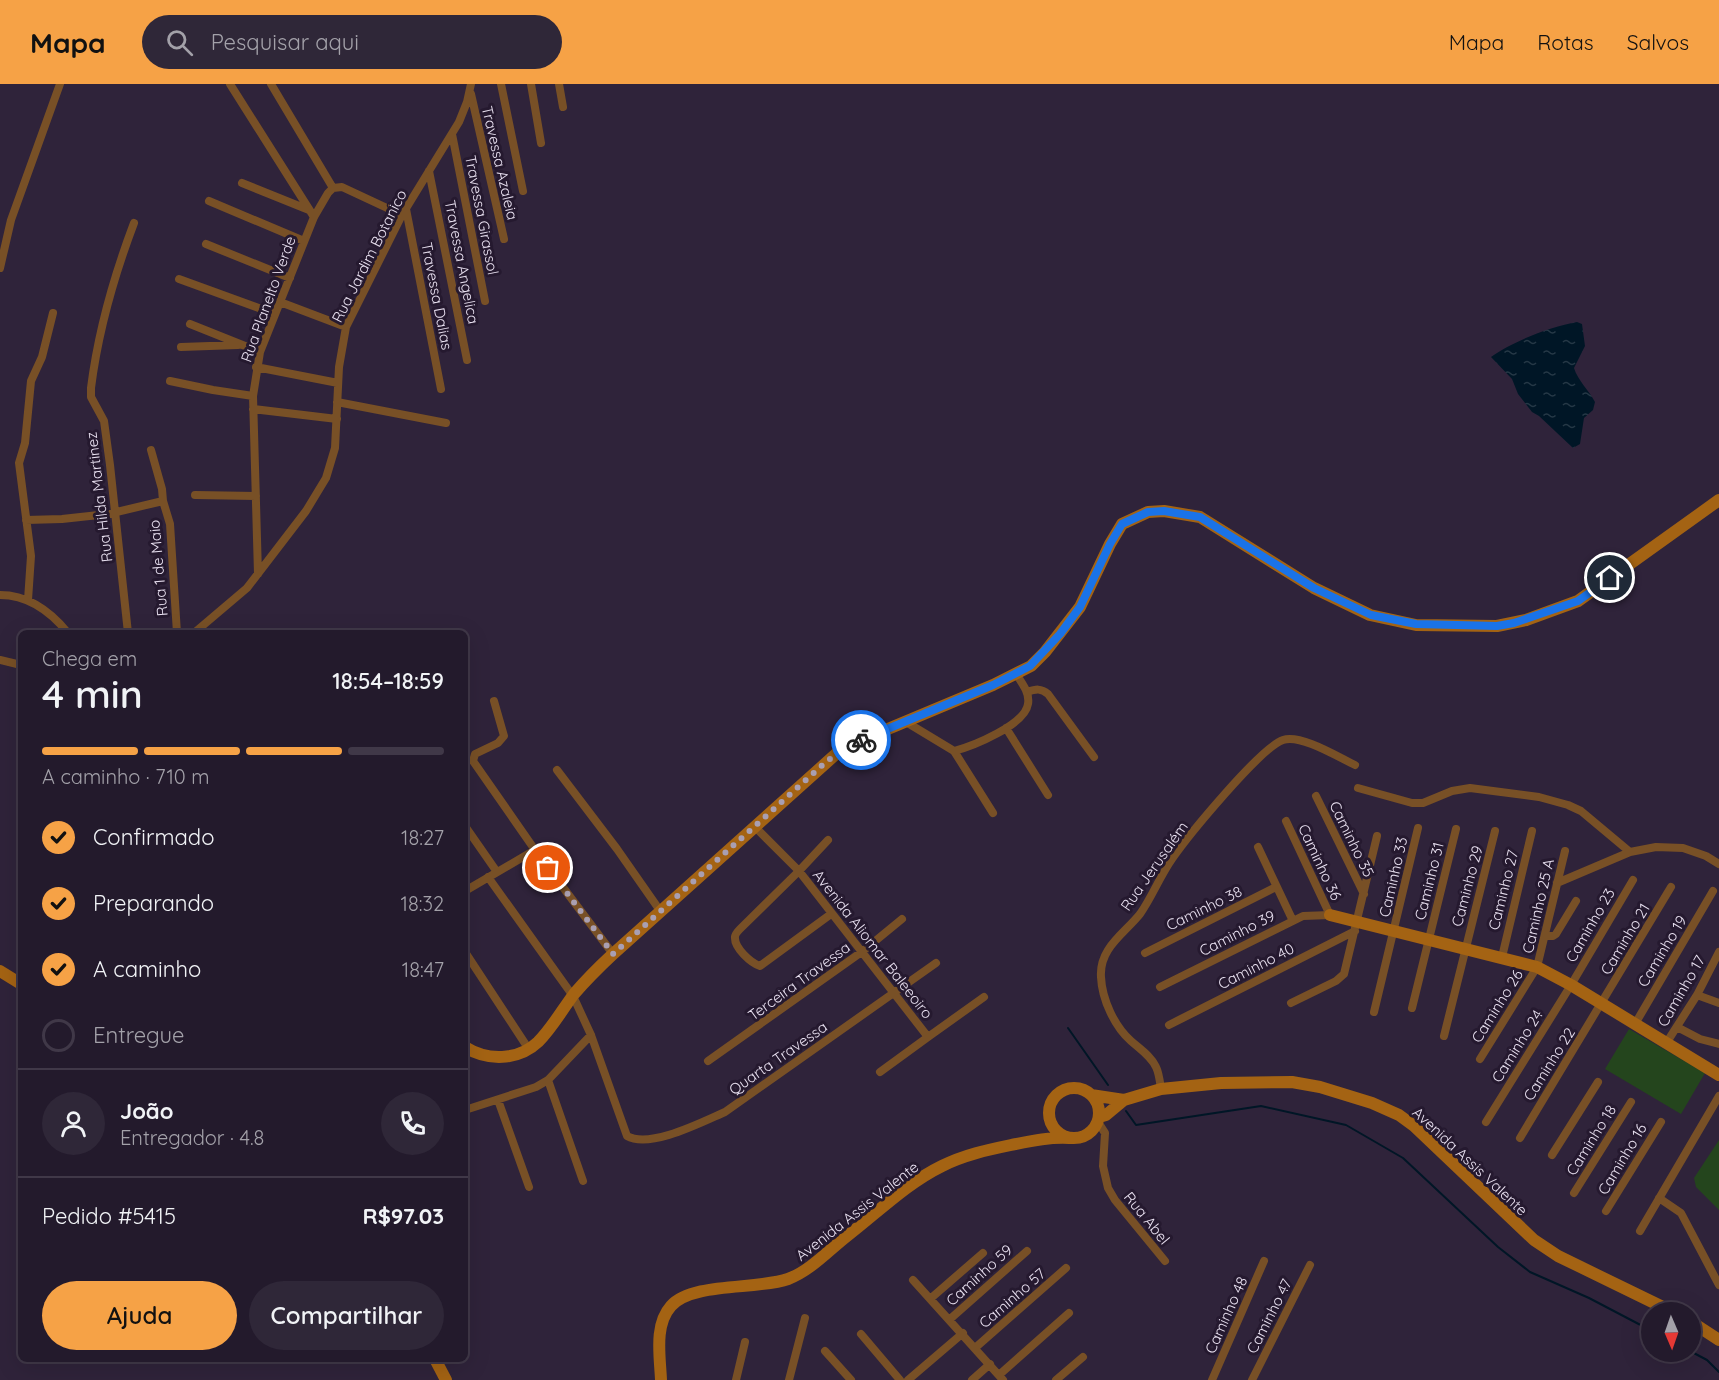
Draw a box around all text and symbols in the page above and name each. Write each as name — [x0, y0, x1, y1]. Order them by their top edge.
search box — [142, 15, 562, 69]
text: Mapa — [30, 25, 106, 60]
icon: search — [163, 26, 196, 59]
text: Pesquisar aqui — [211, 28, 359, 56]
text: Mapa — [1449, 29, 1504, 55]
text: Rotas — [1537, 29, 1594, 55]
text: Salvos — [1627, 29, 1689, 55]
street label: Travessa Azaleia — [478, 104, 522, 222]
street label: Travessa Girassol — [461, 154, 503, 276]
street label: Rua Jardim Botanico — [327, 186, 411, 326]
street label: Travessa Angelica — [441, 198, 483, 326]
street label: Rua Planelto Verde — [236, 233, 300, 365]
street label: Travessa Dalias — [417, 241, 457, 351]
street label: Rua Hilda Martinez — [82, 431, 116, 563]
street label: Rua 1 de Maio — [144, 519, 172, 617]
pin — [1584, 552, 1635, 603]
icon: home — [1593, 561, 1626, 594]
text: Chega em — [42, 646, 137, 671]
text: 18:54–18:59 — [332, 667, 444, 695]
text: 4 min — [42, 669, 143, 718]
courier — [831, 710, 891, 770]
icon: bike — [845, 724, 878, 757]
text: A caminho · 710 m — [42, 764, 209, 789]
street label: Caminho 35 — [1325, 798, 1379, 880]
street label: Rua Jerusalém — [1116, 818, 1192, 914]
icon: check — [42, 821, 75, 854]
street label: Caminho 36 — [1294, 821, 1346, 903]
text: Confirmado — [93, 823, 214, 851]
text: 18:27 — [401, 825, 444, 850]
street label: Caminho 33 — [1375, 835, 1411, 919]
street label: Caminho 31 — [1410, 840, 1448, 922]
pin — [522, 842, 573, 893]
street label: Caminho 29 — [1447, 844, 1487, 928]
street label: Caminho 27 — [1484, 848, 1522, 932]
icon: bag — [531, 851, 564, 884]
street label: Caminho 25 A — [1518, 857, 1558, 955]
street label: Avenida Aliomar Baleeoiro — [809, 866, 937, 1022]
street label: Caminho 38 — [1163, 881, 1245, 935]
street label: Caminho 23 — [1561, 884, 1619, 965]
icon: check — [42, 887, 75, 920]
text: Preparando — [93, 889, 214, 917]
text: 18:32 — [401, 891, 444, 916]
street label: Caminho 21 — [1596, 900, 1654, 978]
street label: Caminho 39 — [1196, 906, 1278, 960]
street label: Caminho 19 — [1633, 912, 1691, 990]
street label: Terceira Travessa — [744, 938, 854, 1024]
street label: Caminho 40 — [1215, 939, 1297, 993]
street label: Caminho 17 — [1653, 952, 1709, 1030]
icon: check — [42, 953, 75, 986]
text: A caminho — [93, 955, 201, 983]
text: 18:47 — [402, 957, 444, 982]
street label: Caminho 26 — [1467, 966, 1527, 1046]
street label: Caminho 24 — [1487, 1006, 1547, 1086]
street label: Quarta Travessa — [725, 1017, 831, 1099]
text: Entregue — [93, 1021, 184, 1049]
street label: Caminho 22 — [1519, 1024, 1579, 1104]
button: person — [42, 1092, 105, 1155]
button: phone — [381, 1092, 444, 1155]
text: João — [120, 1097, 173, 1125]
street label: Caminho 18 — [1562, 1101, 1620, 1179]
street label: Avenida Assis Valente — [1408, 1103, 1532, 1219]
street label: Caminho 16 — [1593, 1120, 1651, 1198]
text: Entregador · 4.8 — [120, 1125, 264, 1150]
street label: Avenida Assis Valente — [792, 1157, 922, 1265]
street label: Rua Abel — [1120, 1188, 1174, 1248]
text: Pedido #5415 — [42, 1202, 176, 1230]
text: R$97.03 — [363, 1202, 444, 1230]
street label: Caminho 59 — [942, 1240, 1016, 1310]
street label: Caminho 57 — [975, 1264, 1049, 1332]
street label: Caminho 48 — [1201, 1274, 1251, 1356]
street label: Caminho 47 — [1242, 1275, 1296, 1357]
button: Ajuda — [42, 1281, 237, 1350]
button: Compartilhar — [249, 1281, 444, 1350]
north arrow — [1641, 1302, 1701, 1362]
map controls — [1641, 1302, 1701, 1362]

